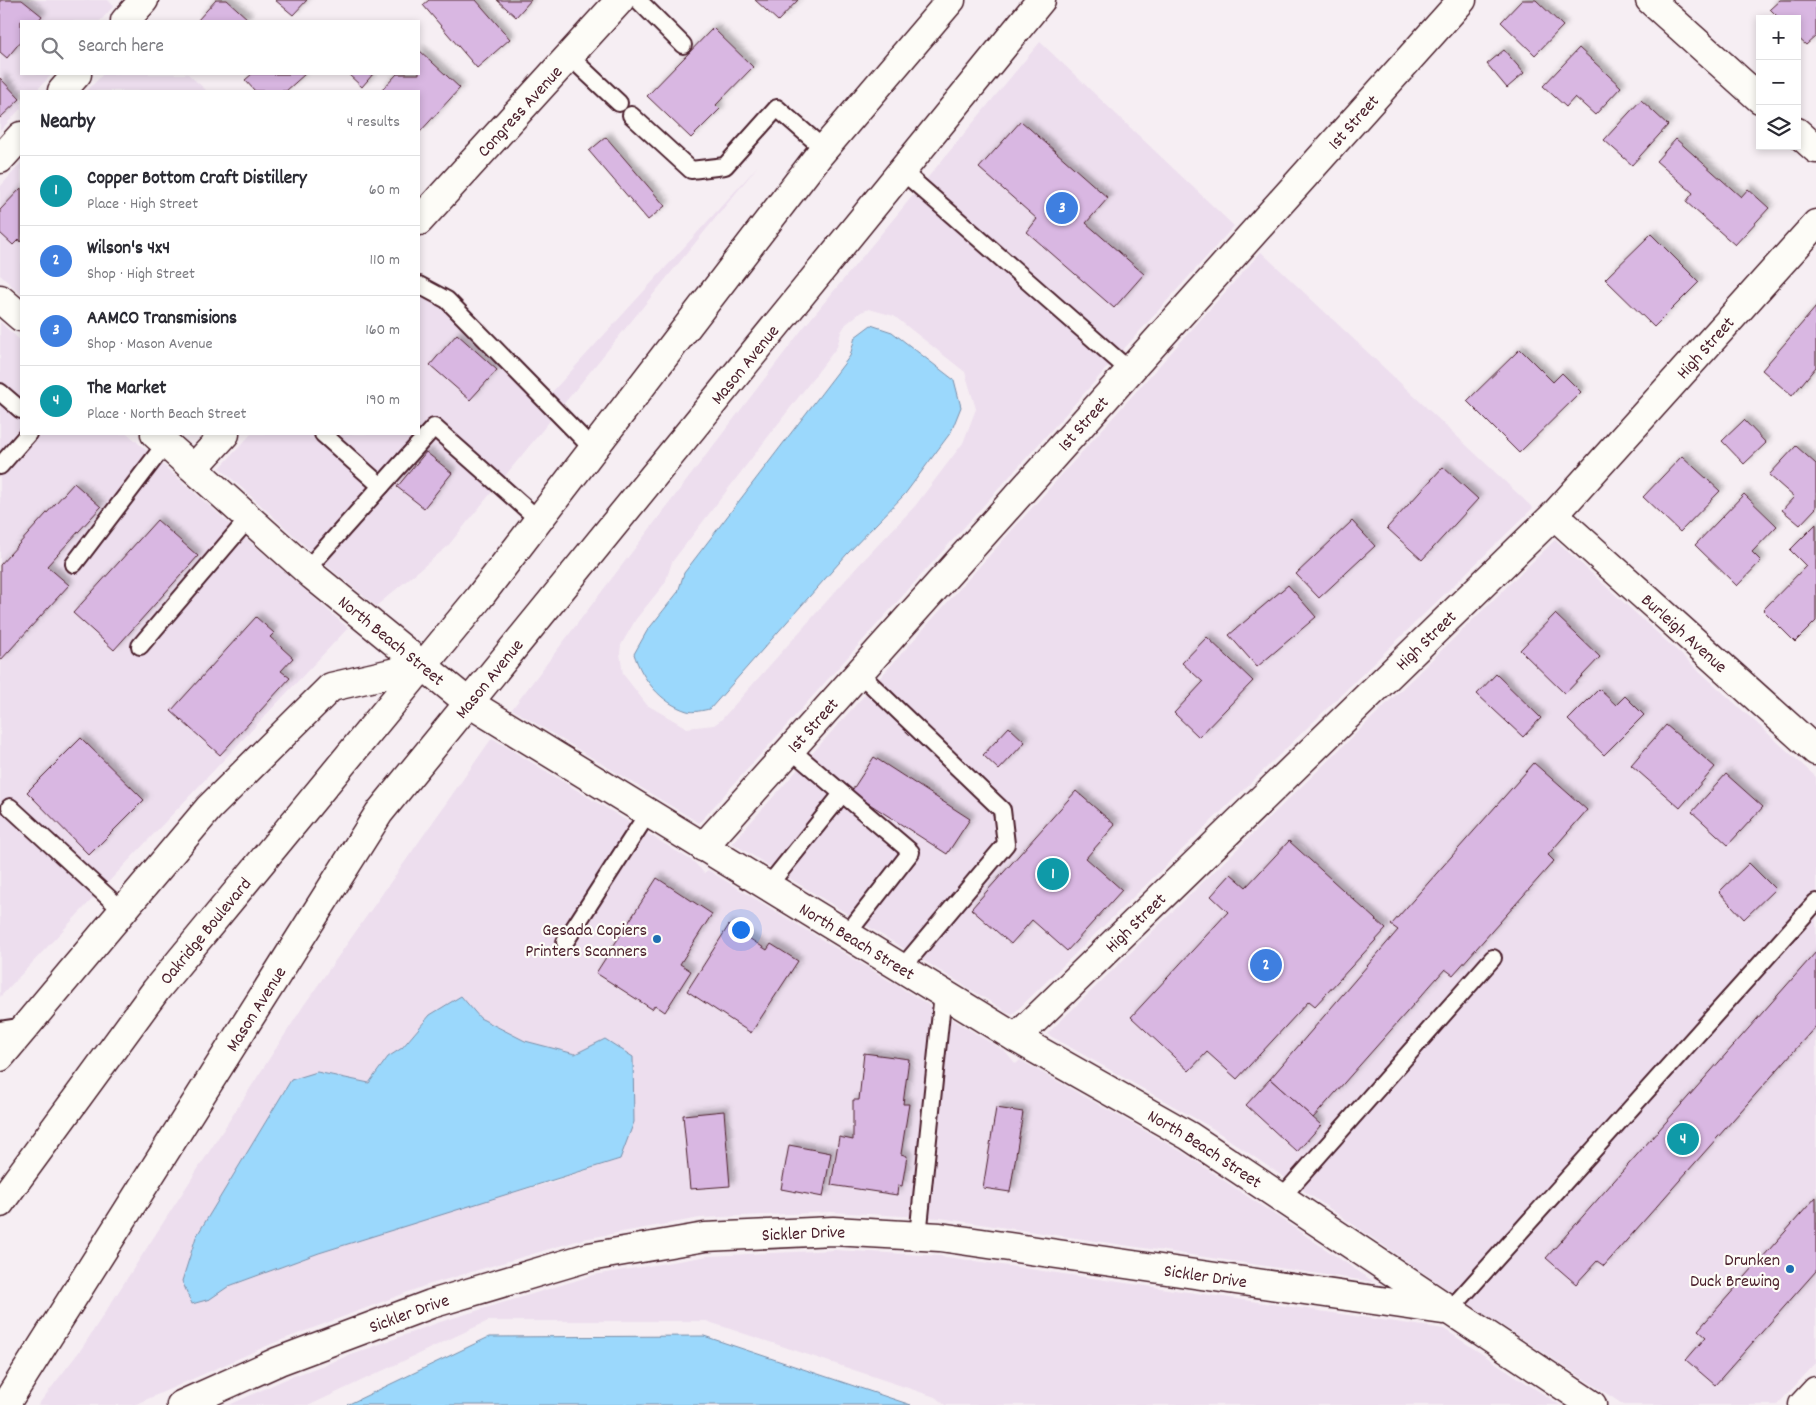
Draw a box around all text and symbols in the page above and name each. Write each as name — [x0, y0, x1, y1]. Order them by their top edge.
map controls — [1756, 15, 1801, 150]
button: + — [1756, 15, 1801, 60]
search box — [20, 20, 420, 75]
icon: search — [38, 34, 66, 62]
text: Search here — [78, 34, 164, 61]
button: − — [1756, 60, 1801, 105]
street label: Congress Avenue — [473, 61, 570, 164]
street label: 1st Street — [1324, 90, 1386, 156]
button: layers — [1756, 105, 1801, 150]
text: Nearby — [40, 108, 95, 138]
text: 4 results — [347, 111, 400, 134]
text: Copper Bottom Craft Distillery — [87, 166, 307, 193]
text: 1 — [54, 179, 58, 202]
text: 60 m — [369, 179, 400, 202]
pin: 3 — [1046, 189, 1078, 227]
text: Place · High Street — [87, 193, 198, 216]
text: Wilson's 4x4 — [87, 236, 170, 263]
text: 2 — [53, 249, 60, 272]
text: 110 m — [370, 249, 400, 272]
text: Shop · High Street — [87, 263, 195, 286]
text: AAMCO Transmisions — [87, 306, 237, 333]
street label: High Street — [1672, 312, 1742, 386]
text: 3 — [52, 319, 60, 342]
text: 160 m — [365, 319, 400, 342]
street label: Mason Avenue — [706, 320, 787, 411]
text: Shop · Mason Avenue — [87, 333, 212, 356]
text: The Market — [87, 376, 166, 403]
text: 4 — [53, 389, 59, 412]
text: 190 m — [366, 389, 400, 412]
street label: 1st Street — [1053, 392, 1116, 458]
text: Place · North Beach Street — [87, 403, 246, 426]
street label: Burleigh Avenue — [1635, 589, 1732, 680]
street label: North Beach Street — [332, 591, 449, 693]
street label: High Street — [1391, 606, 1464, 677]
street label: Mason Avenue — [451, 635, 531, 725]
street label: 1st Street — [783, 693, 846, 759]
pin: 1 — [1037, 855, 1069, 893]
street label: Oakridge Boulevard — [155, 873, 259, 991]
street label: High Street — [1101, 888, 1173, 960]
street label: North Beach Street — [794, 898, 919, 988]
your location — [728, 917, 754, 943]
place label: Gesada Copiers Printers Scanners — [525, 919, 647, 965]
marker: Gesada Copiers Printers Scanners — [651, 933, 663, 945]
pin: 2 — [1250, 946, 1282, 984]
street label: Mason Avenue — [221, 962, 294, 1057]
street label: North Beach Street — [1142, 1105, 1266, 1196]
pin: 4 — [1667, 1120, 1699, 1158]
street label: Sickler Drive — [761, 1221, 846, 1249]
place label: Drunken Duck Brewing — [1690, 1249, 1780, 1295]
street label: Sickler Drive — [1162, 1260, 1248, 1296]
marker: Drunken Duck Brewing — [1784, 1263, 1796, 1275]
street label: Sickler Drive — [366, 1289, 453, 1341]

